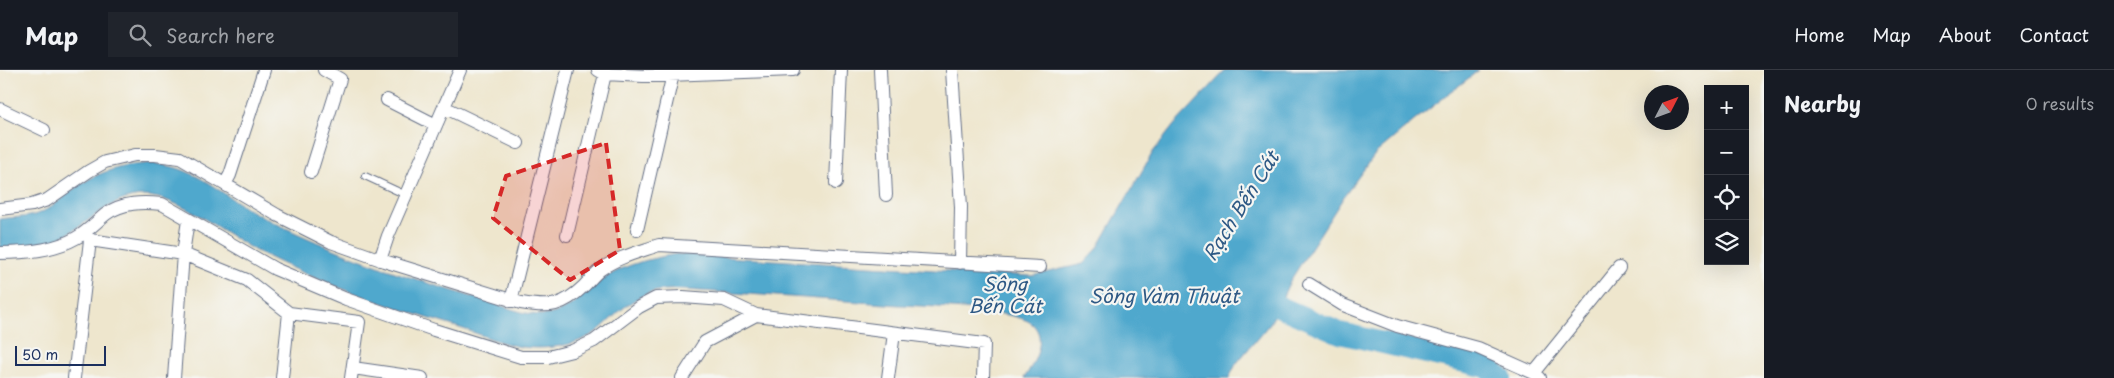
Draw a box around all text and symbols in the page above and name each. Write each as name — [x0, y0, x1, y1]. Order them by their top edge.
search box — [108, 12, 458, 57]
text: Map — [25, 17, 78, 53]
icon: search — [126, 21, 154, 49]
text: Search here — [166, 21, 275, 49]
text: Home — [1794, 21, 1844, 48]
text: Map — [1872, 21, 1911, 48]
text: About — [1939, 21, 1991, 48]
text: Contact — [2019, 21, 2089, 48]
north arrow — [1644, 85, 1689, 130]
map controls — [1704, 85, 1749, 265]
button: + — [1704, 85, 1749, 130]
text: Nearby — [1784, 87, 1861, 119]
text: 0 results — [2026, 91, 2094, 115]
button: − — [1704, 130, 1749, 175]
water label: Rạch Bến Cát — [1195, 144, 1286, 265]
button: locate — [1704, 175, 1749, 220]
button: layers — [1704, 220, 1749, 265]
water label: Sông Bến Cát — [968, 269, 1044, 319]
water label: Sông Vàm Thuật — [1089, 281, 1241, 309]
scale bar — [15, 343, 106, 366]
text: 50 m — [22, 344, 58, 365]

